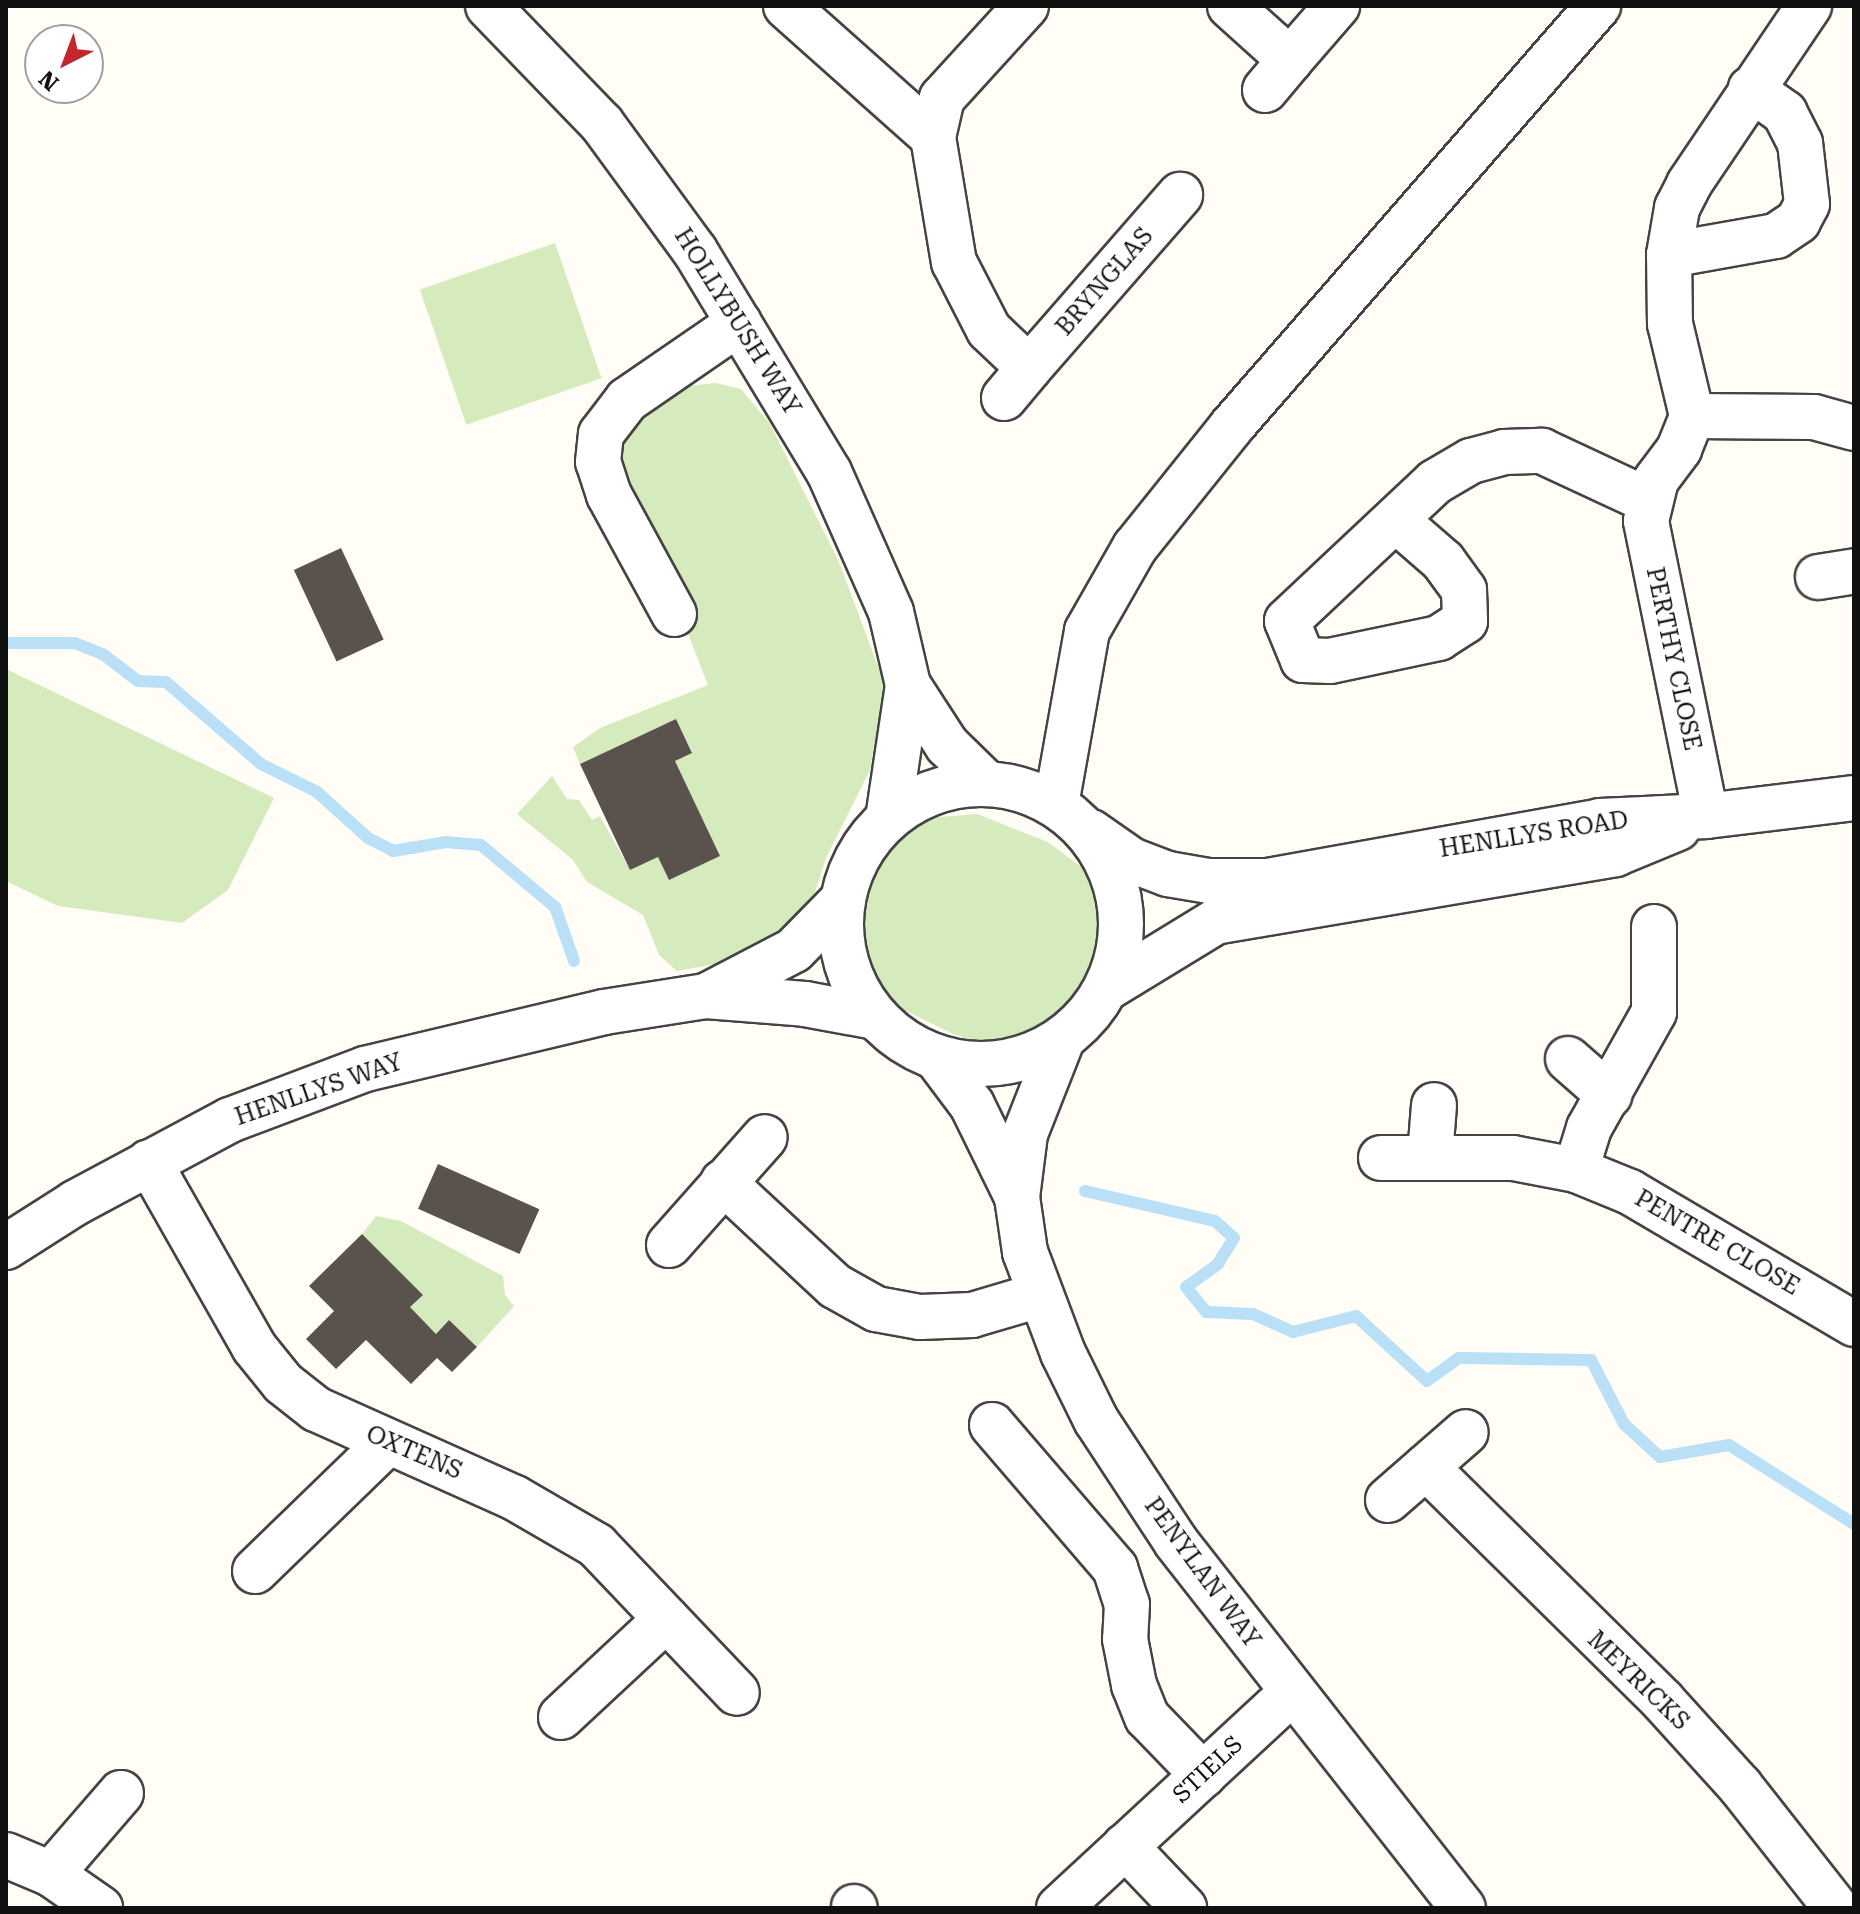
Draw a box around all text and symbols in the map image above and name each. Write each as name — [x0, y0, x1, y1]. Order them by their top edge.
north arrow — [24, 24, 104, 104]
text: N — [34, 66, 64, 96]
street label: BRYNGLAS — [1050, 222, 1160, 342]
street label: HOLLYBUSH WAY — [668, 223, 806, 421]
street label: PERTHY CLOSE — [1640, 565, 1706, 753]
street label: HENLLYS ROAD — [1438, 806, 1630, 864]
street label: HENLLYS WAY — [231, 1048, 407, 1132]
street label: PENTRE CLOSE — [1630, 1184, 1804, 1302]
street label: OXTENS — [362, 1420, 466, 1486]
street label: PENYLAN WAY — [1138, 1492, 1266, 1654]
street label: MEYRICKS — [1581, 1626, 1695, 1736]
street label: STIELS — [1167, 1731, 1249, 1809]

